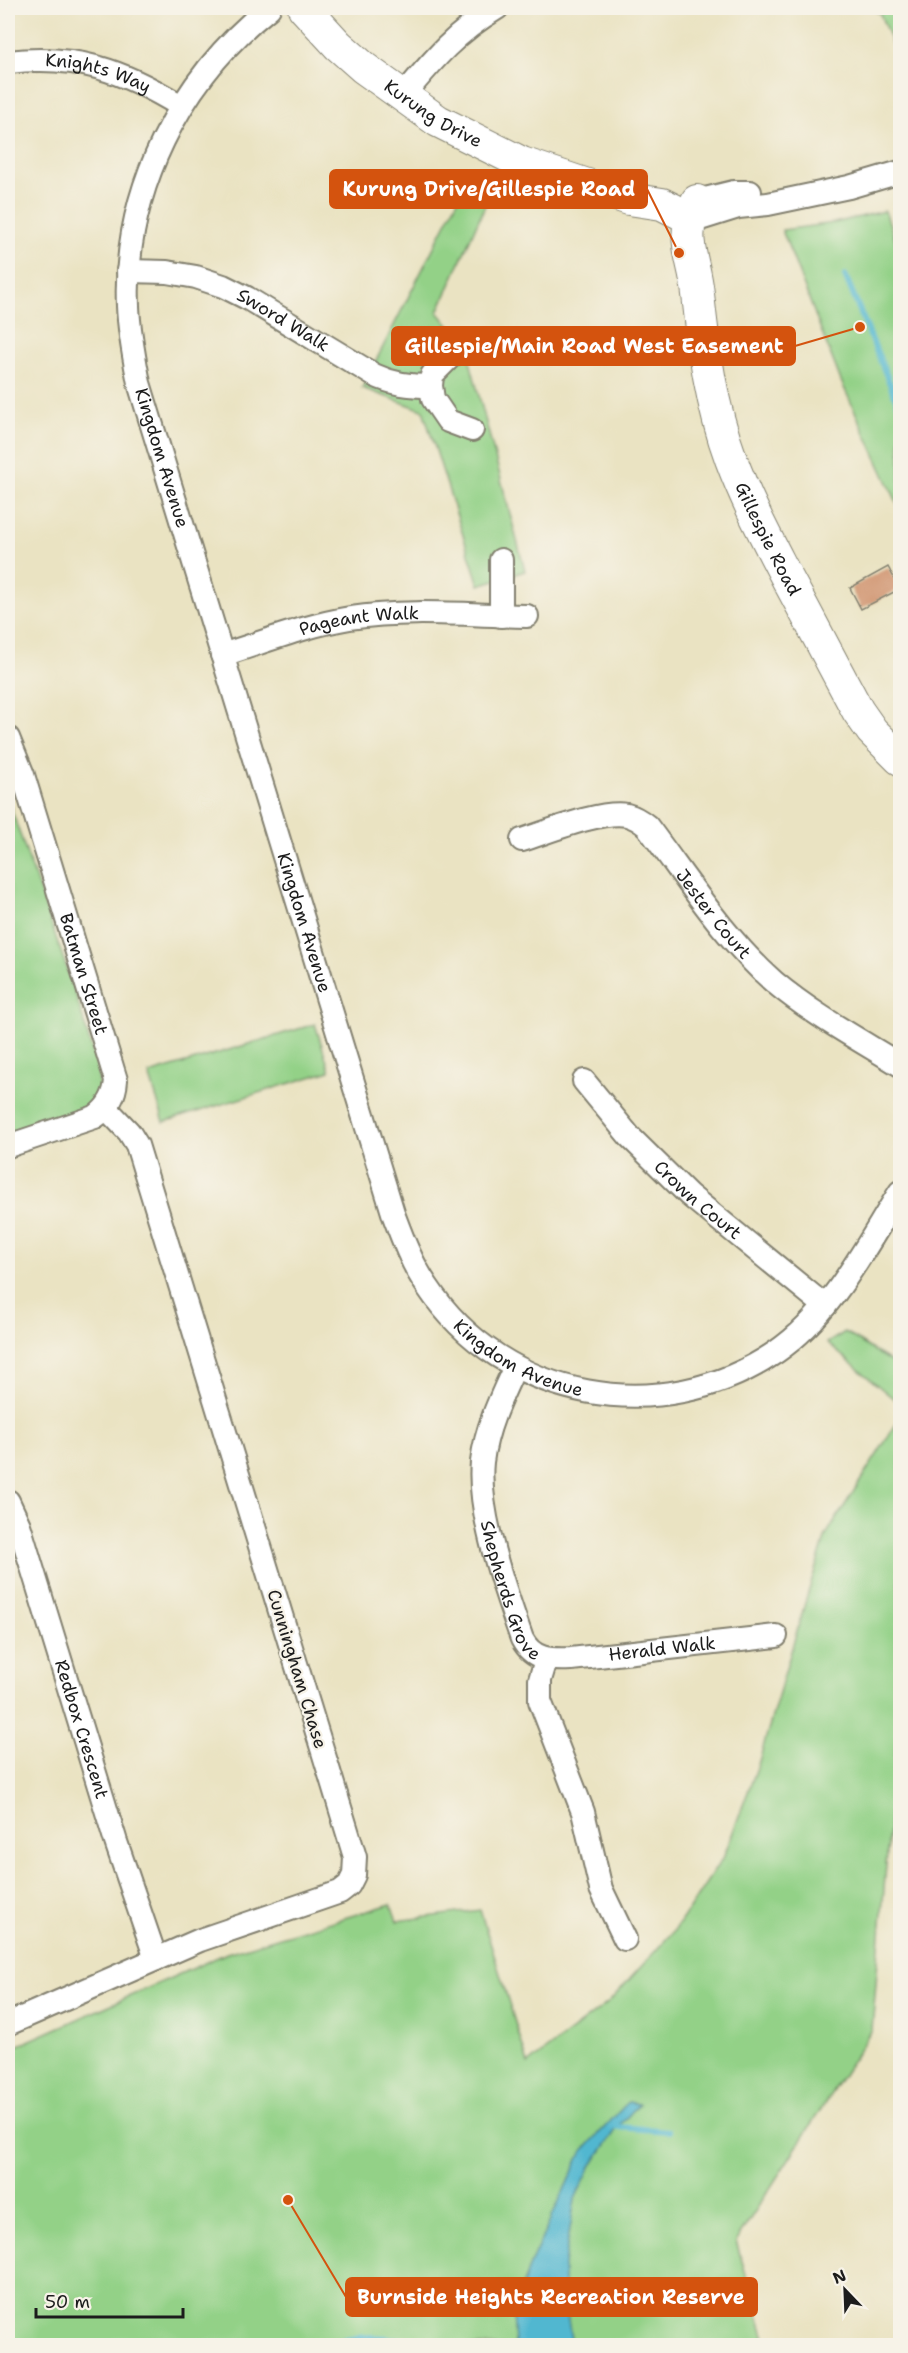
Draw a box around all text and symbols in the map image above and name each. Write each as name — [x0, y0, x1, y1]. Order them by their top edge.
street label: Knights Way — [45, 48, 155, 99]
street label: Kurung Drive — [379, 74, 486, 153]
callout: Kurung Drive/Gillespie Road — [330, 170, 647, 208]
text: Kurung Drive/Gillespie Road — [343, 176, 636, 202]
street label: Sword Walk — [233, 283, 334, 357]
callout: Gillespie/Main Road West Easement — [392, 327, 795, 365]
text: Gillespie/Main Road West Easement — [405, 333, 784, 359]
street label: Kingdom Avenue — [129, 385, 195, 531]
street label: Gillespie Road — [730, 478, 806, 600]
street label: Pageant Walk — [296, 601, 419, 641]
street label: Kingdom Avenue — [271, 850, 337, 996]
street label: Jester Court — [670, 864, 756, 964]
street label: Batman Street — [54, 910, 114, 1038]
street label: Crown Court — [649, 1155, 747, 1245]
street label: Kingdom Avenue — [448, 1314, 585, 1402]
street label: Shepherds Grove — [475, 1518, 545, 1666]
street label: Cunningham Chase — [261, 1587, 333, 1751]
street label: Herald Walk — [607, 1631, 717, 1667]
street label: Redbox Crescent — [49, 1657, 114, 1802]
north arrow — [815, 2260, 875, 2320]
text: N — [829, 2265, 849, 2289]
callout: Burnside Heights Recreation Reserve — [346, 2278, 757, 2316]
scale bar — [36, 2281, 183, 2319]
text: Burnside Heights Recreation Reserve — [357, 2284, 745, 2310]
text: 50 m — [45, 2290, 90, 2314]

